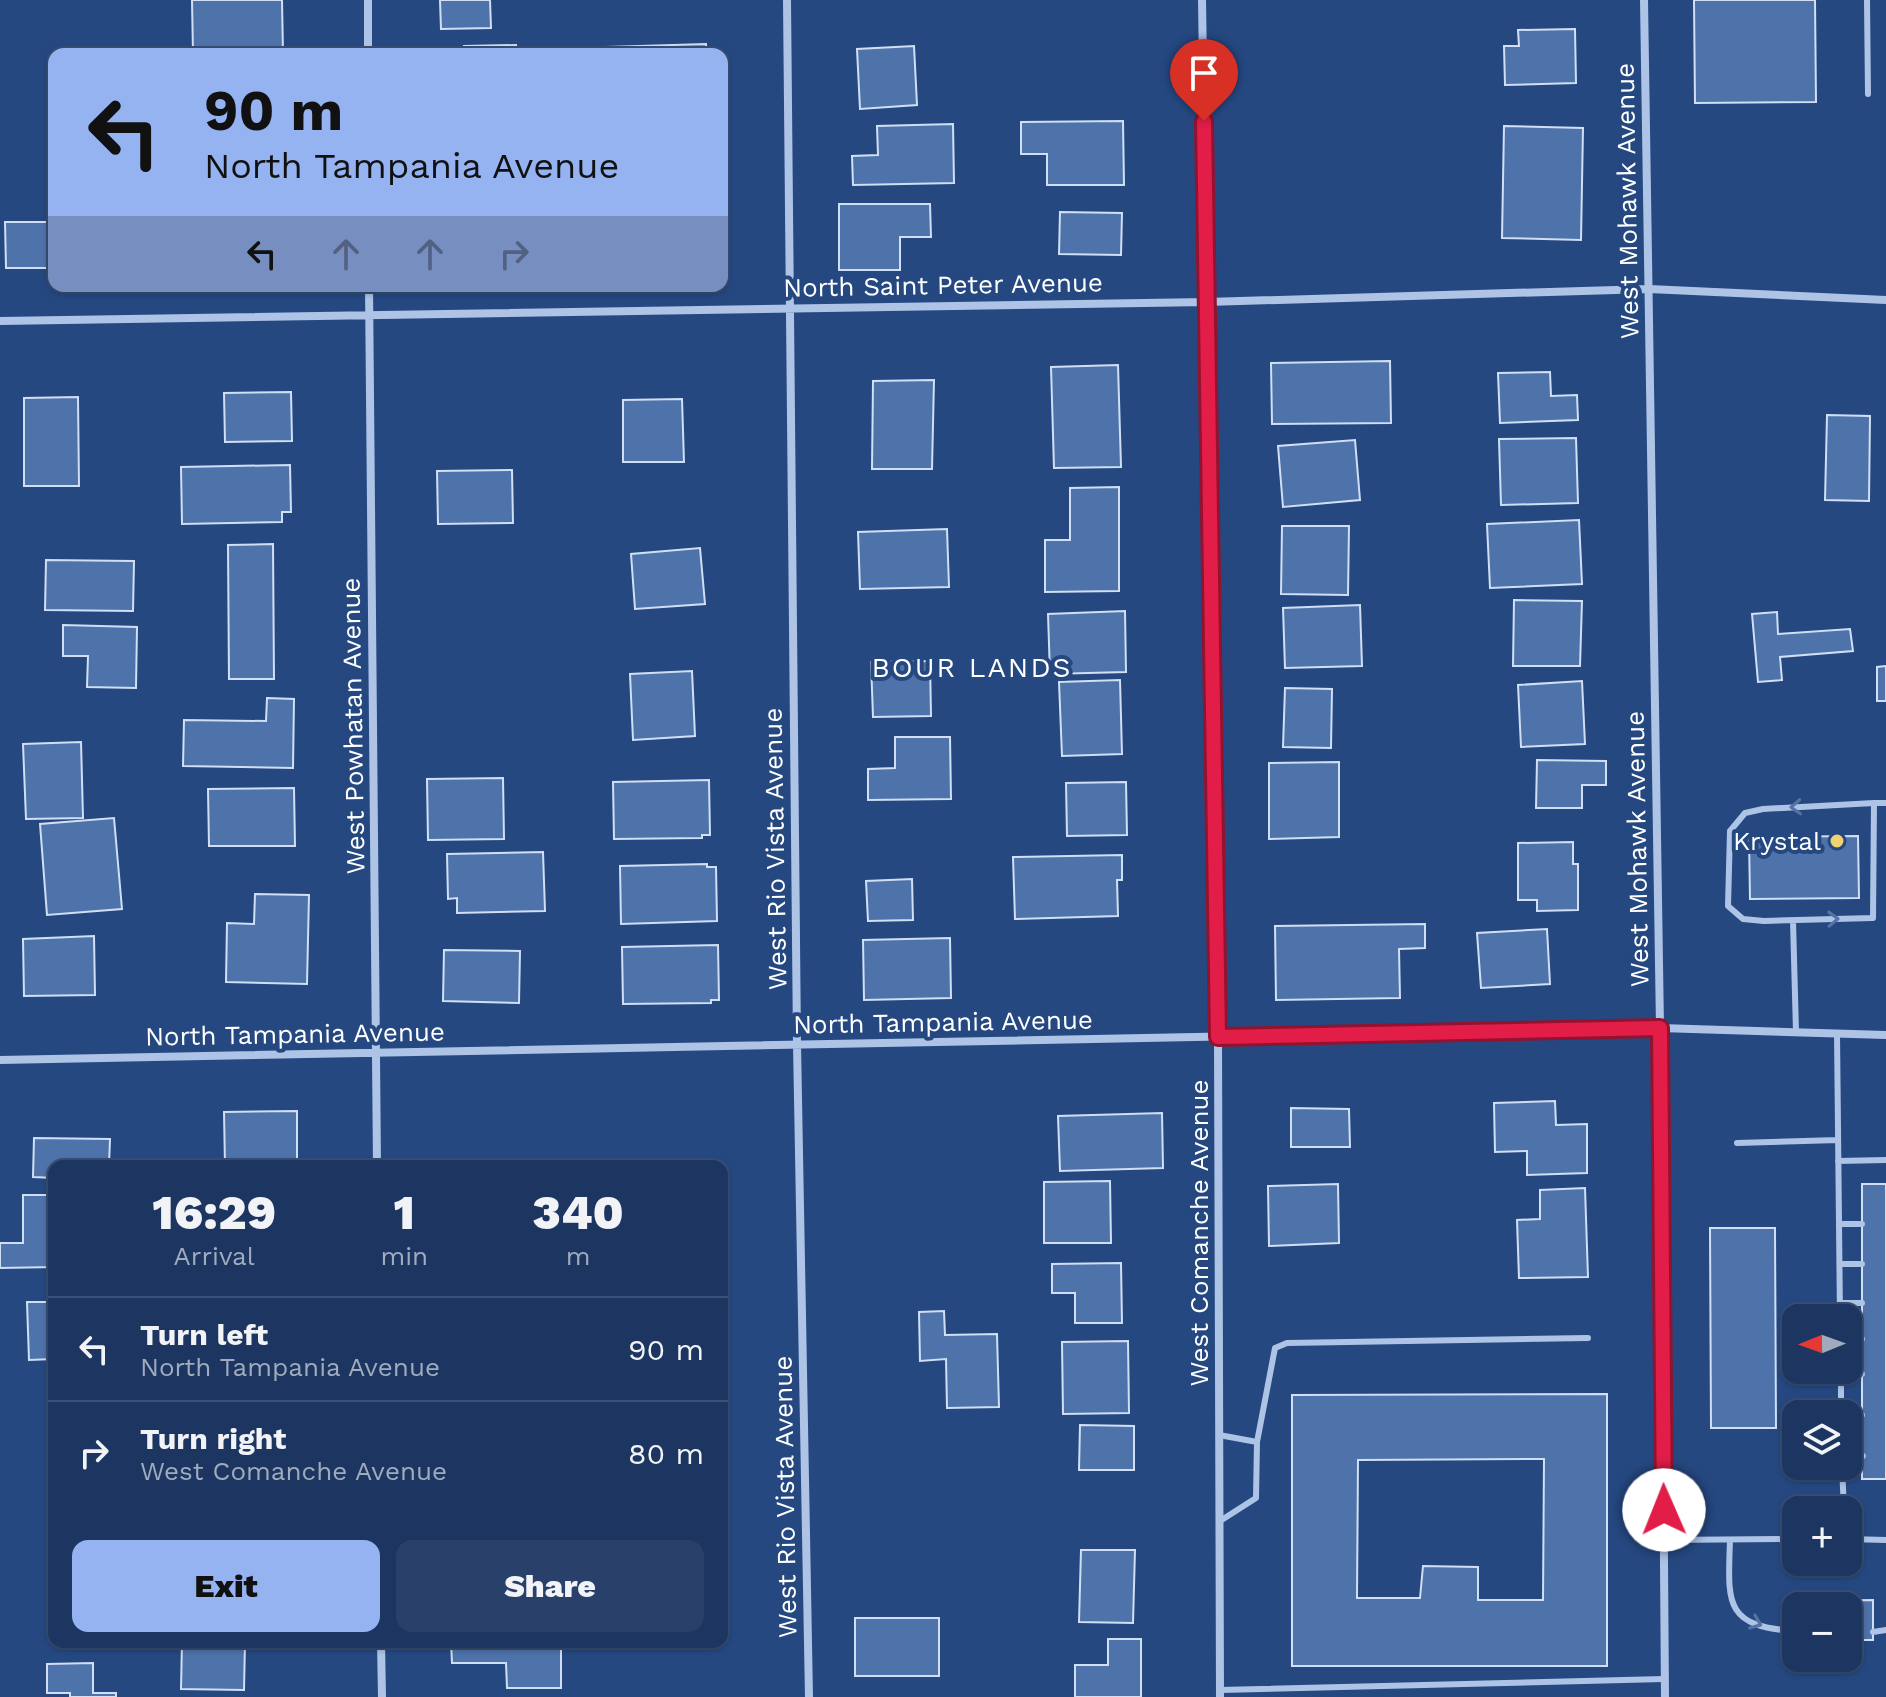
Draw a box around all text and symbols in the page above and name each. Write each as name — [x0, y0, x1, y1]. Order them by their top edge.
pin — [1170, 39, 1238, 121]
icon: arrive — [1182, 51, 1226, 95]
street label: West Mohawk Avenue — [1610, 63, 1644, 339]
text: 90 m — [204, 78, 343, 144]
icon: left — [72, 80, 176, 184]
text: North Tampania Avenue — [204, 145, 619, 187]
icon: left — [240, 232, 284, 276]
icon: ahead — [324, 232, 368, 276]
icon: ahead — [408, 232, 452, 276]
icon: right — [492, 232, 536, 276]
street label: North Saint Peter Avenue — [783, 267, 1103, 303]
street label: West Powhatan Avenue — [335, 577, 371, 875]
district label: BOUR LANDS — [871, 651, 1073, 684]
street label: West Rio Vista Avenue — [758, 708, 792, 990]
street label: West Mohawk Avenue — [1620, 711, 1654, 987]
one-way arrow — [1789, 799, 1802, 816]
place label: Krystal — [1733, 826, 1821, 856]
marker: Krystal — [1828, 832, 1846, 850]
one-way arrow — [1827, 911, 1840, 928]
street label: North Tampania Avenue — [793, 1004, 1093, 1040]
street label: North Tampania Avenue — [145, 1016, 445, 1052]
street label: West Comanche Avenue — [1184, 1079, 1214, 1387]
text: 16:29 — [152, 1184, 276, 1241]
text: 1 — [394, 1184, 415, 1241]
text: 340 — [532, 1184, 624, 1241]
text: Arrival — [174, 1241, 255, 1271]
text: min — [380, 1241, 428, 1271]
text: m — [566, 1241, 590, 1271]
north arrow — [1782, 1304, 1862, 1384]
map controls — [1782, 1304, 1862, 1672]
text: Turn left — [140, 1317, 268, 1352]
icon: left — [72, 1327, 116, 1371]
text: 90 m — [628, 1332, 704, 1367]
text: North Tampania Avenue — [140, 1352, 440, 1382]
street label: West Rio Vista Avenue — [768, 1356, 802, 1638]
button: layers — [1782, 1400, 1862, 1480]
text: Turn right — [140, 1421, 286, 1456]
icon: right — [72, 1431, 116, 1475]
text: 80 m — [628, 1436, 704, 1471]
text: West Comanche Avenue — [140, 1456, 447, 1486]
position arrow — [1622, 1468, 1706, 1552]
button: + — [1782, 1496, 1862, 1576]
button: Exit — [72, 1540, 380, 1632]
button: Share — [396, 1540, 704, 1632]
button: − — [1782, 1592, 1862, 1672]
one-way arrow — [1748, 1614, 1762, 1630]

